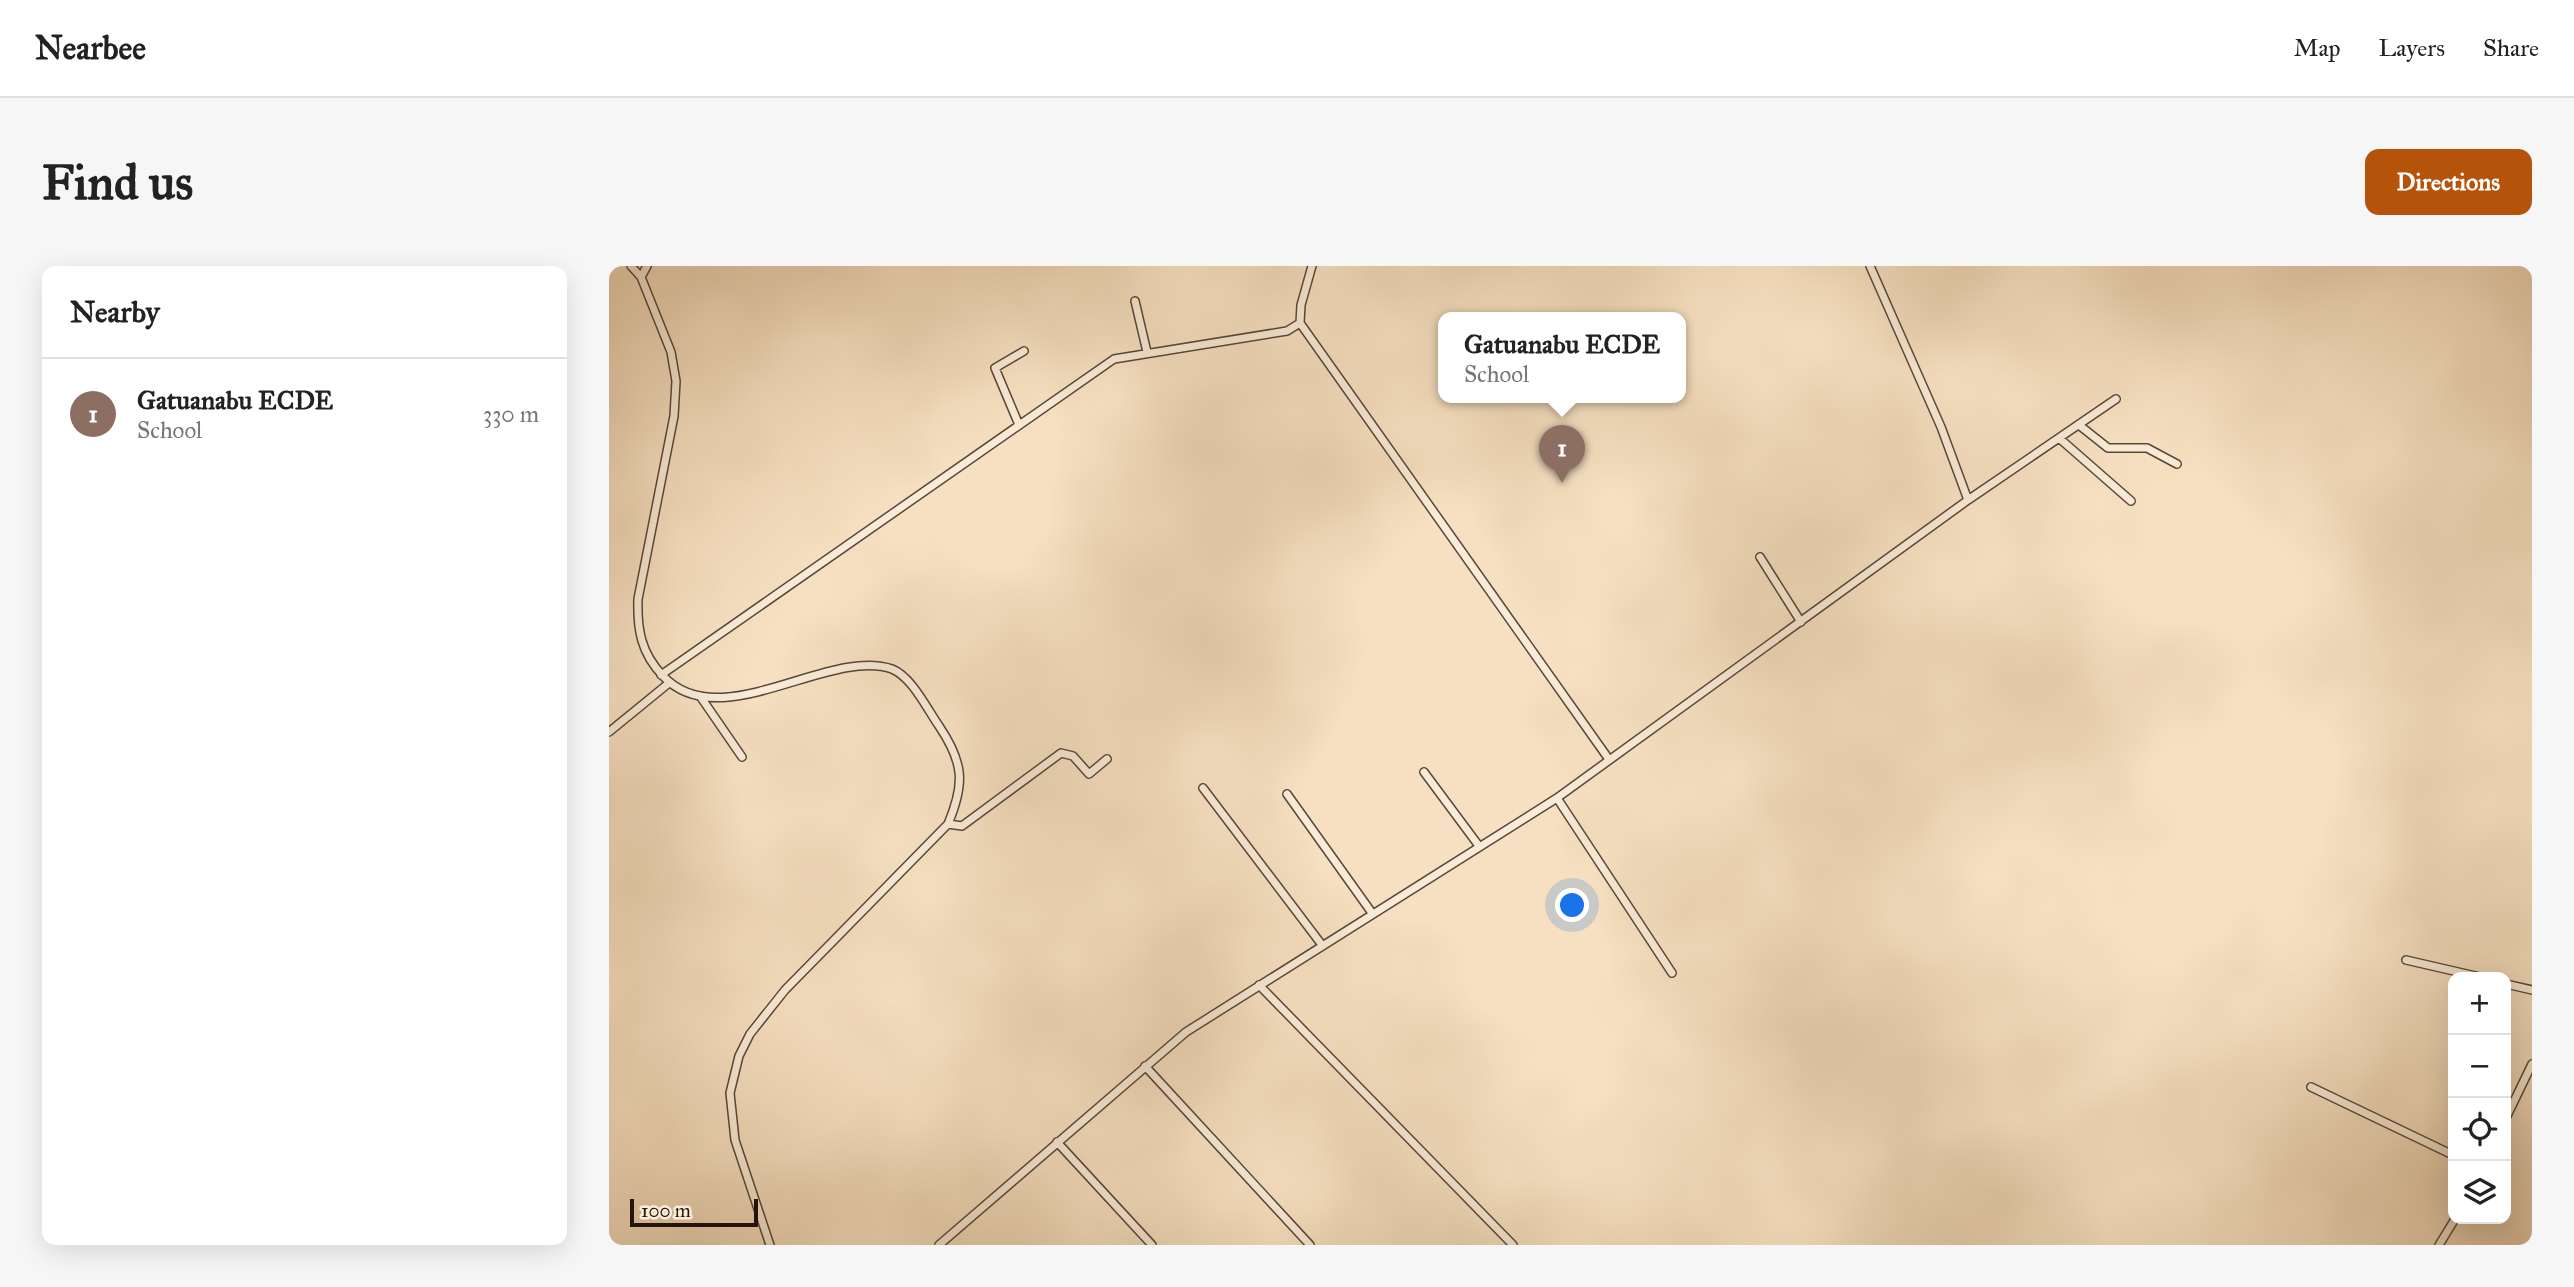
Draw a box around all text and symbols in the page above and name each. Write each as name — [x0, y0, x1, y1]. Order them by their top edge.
text: Nearbee — [35, 28, 146, 68]
text: Map — [2294, 33, 2341, 63]
text: Layers — [2379, 33, 2445, 63]
text: Share — [2483, 33, 2539, 63]
button: Directions — [2365, 149, 2532, 215]
text: Find us — [42, 153, 193, 212]
text: Nearby — [70, 294, 160, 330]
popup — [1438, 312, 1686, 403]
text: Gatuanabu ECDE — [1464, 328, 1660, 360]
text: School — [1464, 360, 1529, 388]
text: Gatuanabu ECDE — [137, 384, 333, 416]
text: 1 — [88, 400, 98, 428]
text: 330 m — [483, 400, 539, 428]
text: School — [137, 416, 202, 444]
pin: 1 — [1539, 425, 1585, 483]
your location — [1555, 888, 1589, 922]
map controls — [2448, 972, 2511, 1224]
button: + — [2448, 972, 2511, 1035]
button: − — [2448, 1035, 2511, 1098]
button: locate — [2448, 1098, 2511, 1161]
button: layers — [2448, 1161, 2511, 1224]
scale bar — [630, 1196, 758, 1228]
text: 100 m — [641, 1199, 691, 1222]

